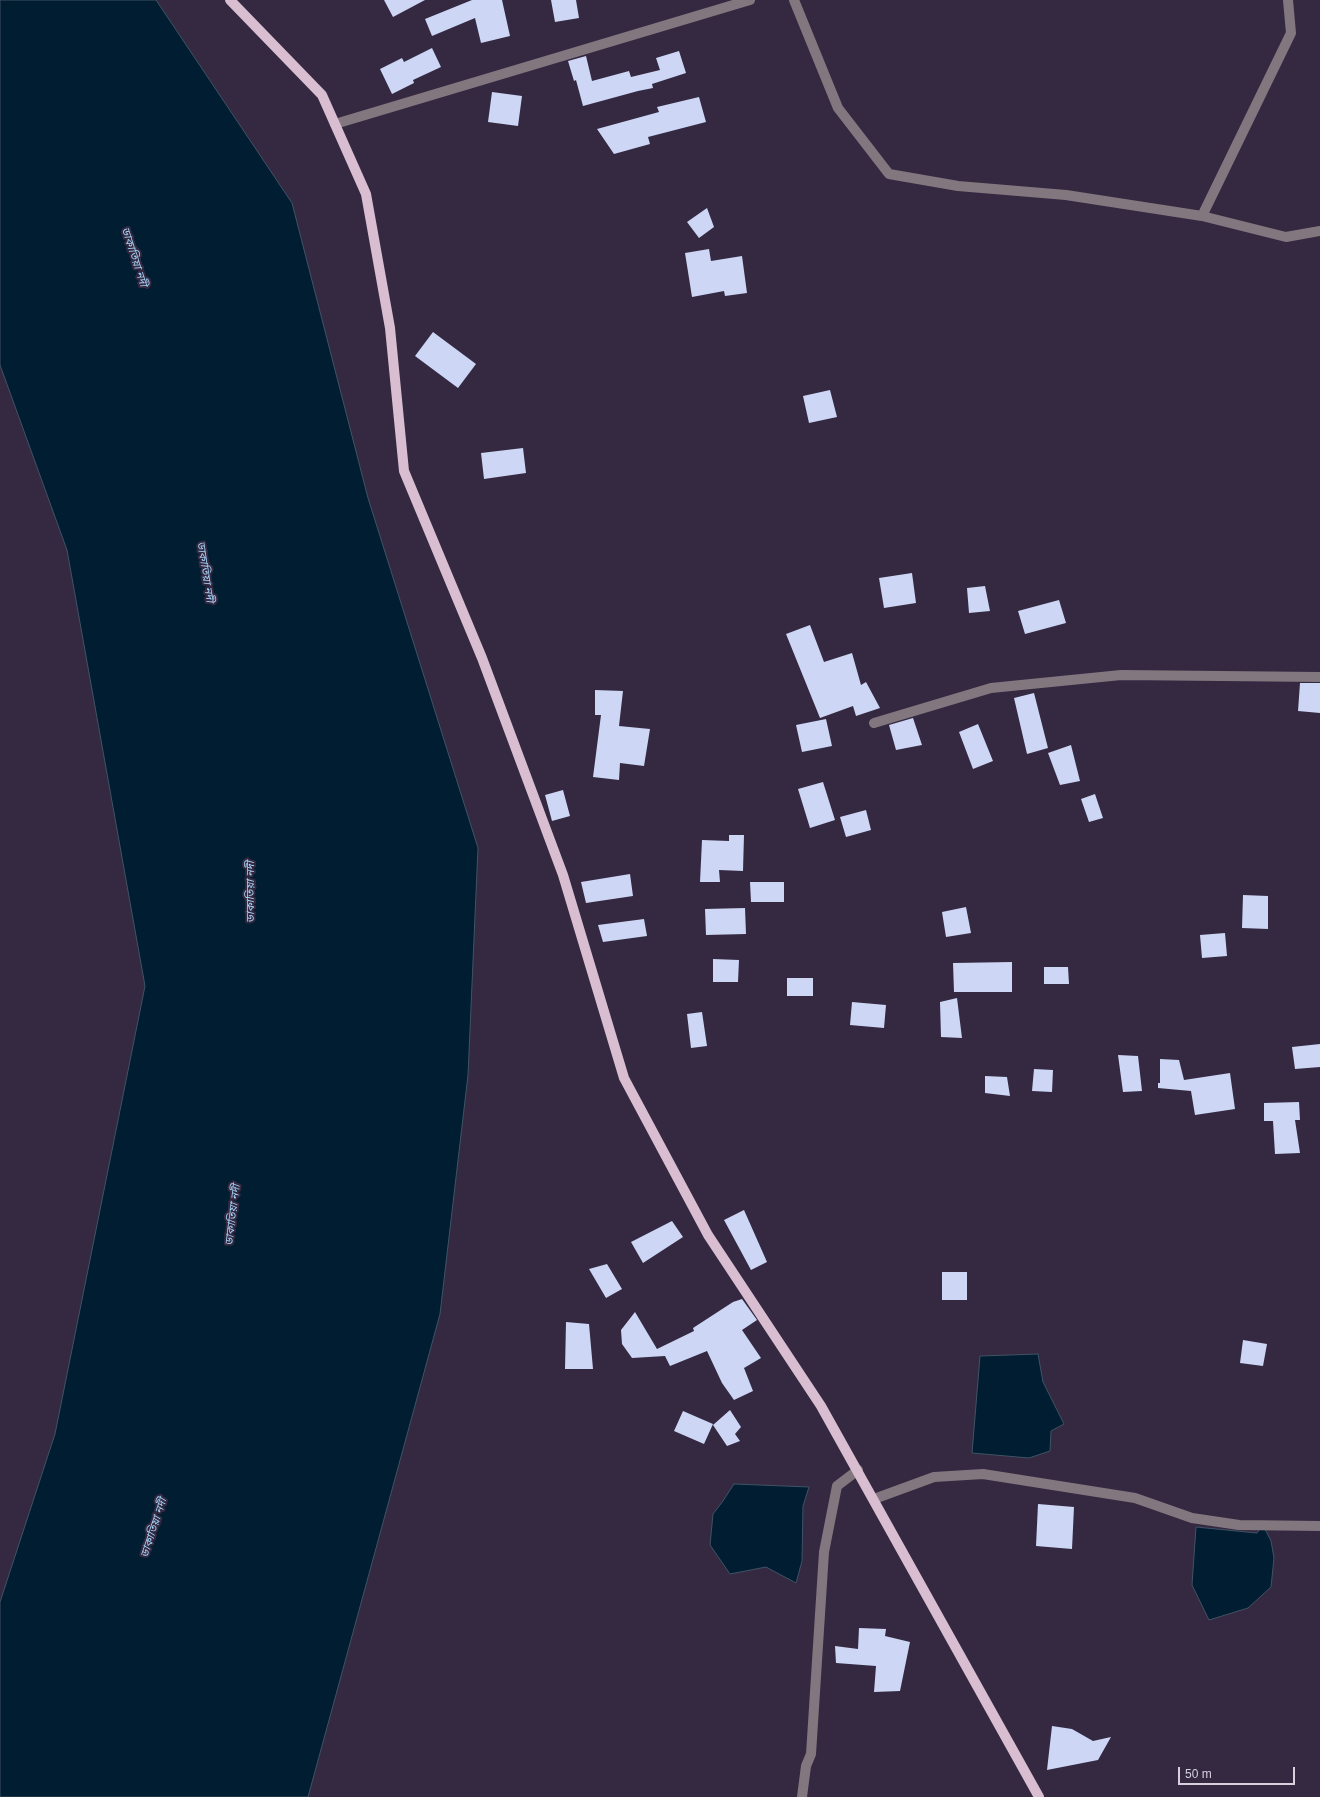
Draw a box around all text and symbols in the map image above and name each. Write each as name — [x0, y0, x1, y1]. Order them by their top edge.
water label: ডাকাতিয়া নদী — [118, 226, 150, 288]
water label: ডাকাতিয়া নদী — [194, 540, 216, 604]
water label: ডাকাতিয়া নদী — [244, 861, 258, 923]
water label: ডাকাতিয়া নদী — [223, 1184, 243, 1246]
water label: ডাকাতিয়া নদী — [138, 1497, 170, 1559]
scale bar — [1180, 1759, 1297, 1785]
text: 50 m — [1185, 1767, 1212, 1781]

